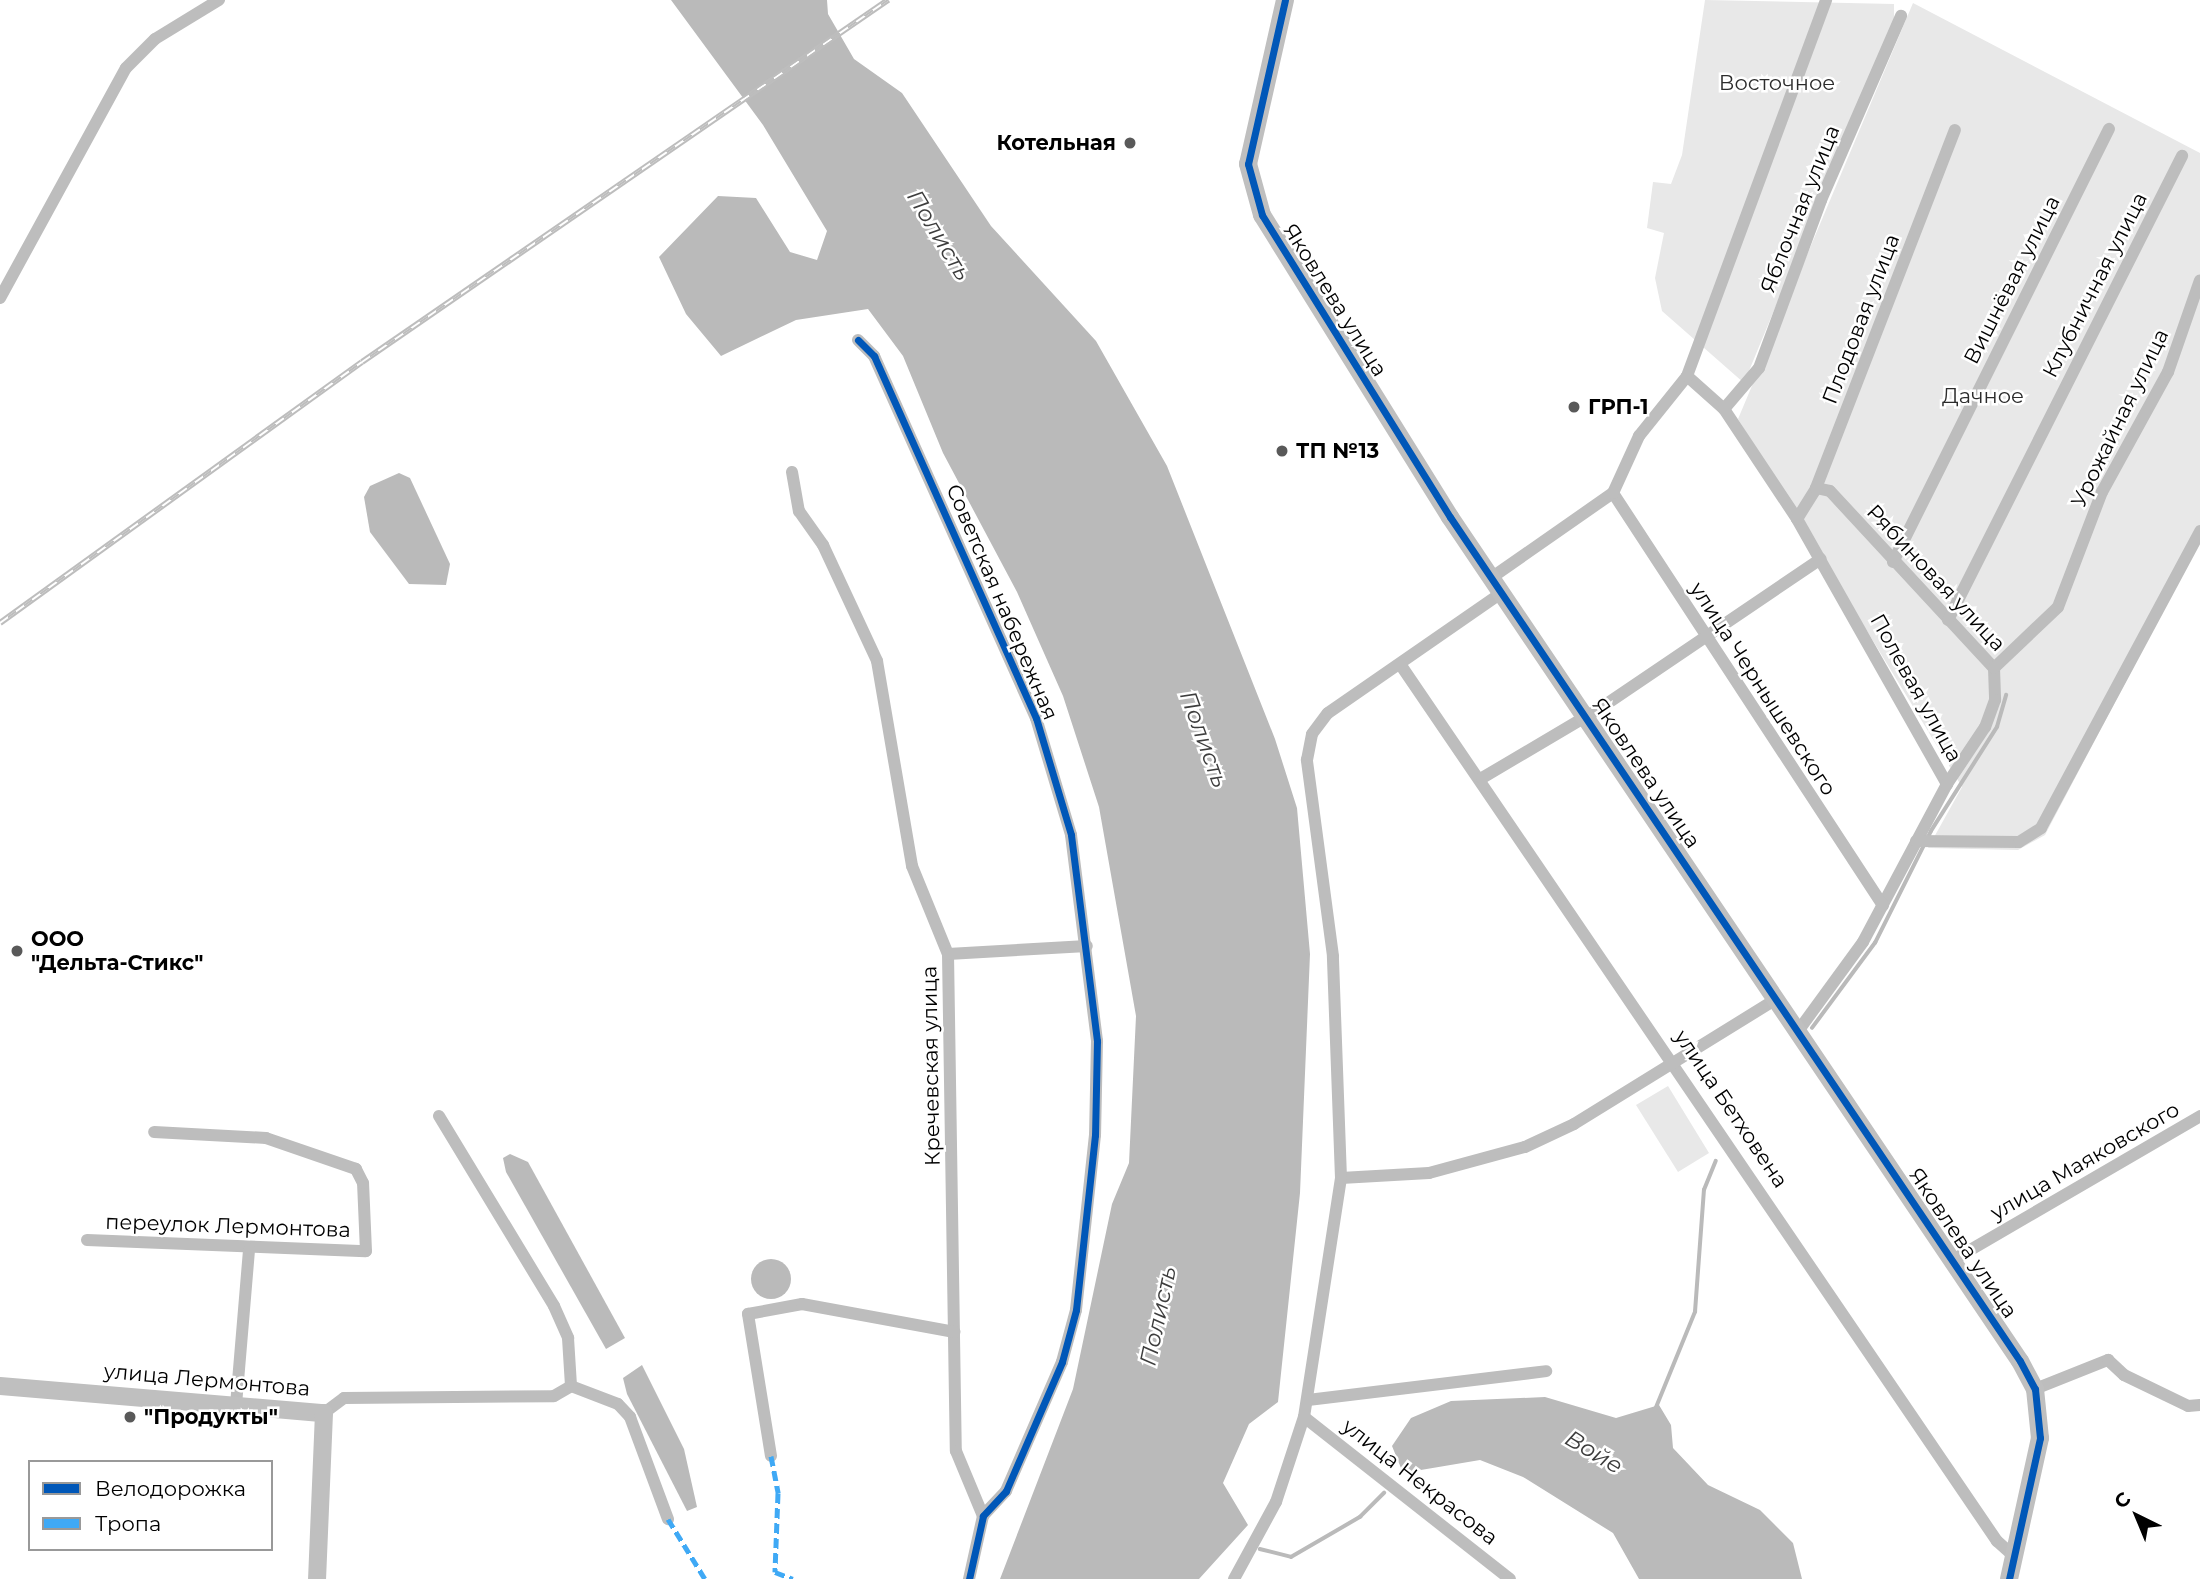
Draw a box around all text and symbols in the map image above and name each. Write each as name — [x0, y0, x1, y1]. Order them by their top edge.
park label: Восточное — [1719, 70, 1835, 96]
street label: Яблочная улица — [1755, 121, 1845, 297]
place label: Котельная — [997, 130, 1116, 156]
marker: Котельная — [1122, 135, 1138, 151]
water label: Полисть — [901, 185, 977, 285]
street label: Клубничная улица — [2037, 188, 2153, 382]
street label: Вишнёвая улица — [1959, 192, 2065, 368]
street label: Яковлева улица — [1278, 219, 1392, 381]
street label: Плодовая улица — [1817, 231, 1905, 407]
street label: Урожайная улица — [2066, 325, 2174, 511]
park label: Дачное — [1942, 383, 2024, 409]
place label: ГРП-1 — [1588, 394, 1648, 420]
marker: ГРП-1 — [1566, 399, 1582, 415]
place label: ТП №13 — [1296, 438, 1379, 464]
marker: ТП №13 — [1274, 443, 1290, 459]
street label: Советская набережная — [941, 480, 1063, 724]
street label: Рябиновая улица — [1861, 499, 2011, 657]
street label: улица Чернышевского — [1685, 578, 1841, 800]
street label: Полевая улица — [1865, 609, 1967, 767]
water label: Полисть — [1174, 687, 1234, 791]
street label: Яковлева улица — [1586, 693, 1706, 853]
place label: ООО "Дельта-Стикс" — [31, 926, 203, 976]
marker: ООО "Дельта-Стикс" — [9, 943, 25, 959]
street label: Кречевская улица — [917, 966, 945, 1166]
street label: улица Бетховена — [1669, 1025, 1793, 1193]
street label: улица Маяковского — [1986, 1097, 2184, 1225]
street label: Яковлева улица — [1903, 1163, 2023, 1323]
street label: переулок Лермонтова — [105, 1209, 351, 1243]
water label: Полисть — [1134, 1264, 1182, 1368]
street label: улица Лермонтова — [103, 1358, 311, 1402]
place label: "Продукты" — [144, 1404, 278, 1430]
marker: "Продукты" — [122, 1409, 138, 1425]
street label: улица Некрасова — [1337, 1414, 1503, 1550]
water label: Войе — [1560, 1424, 1628, 1480]
legend — [28, 1460, 273, 1551]
text: Велодорожка — [95, 1476, 246, 1501]
north arrow — [2102, 1481, 2172, 1551]
text: С — [2109, 1487, 2135, 1513]
text: Тропа — [95, 1511, 161, 1536]

